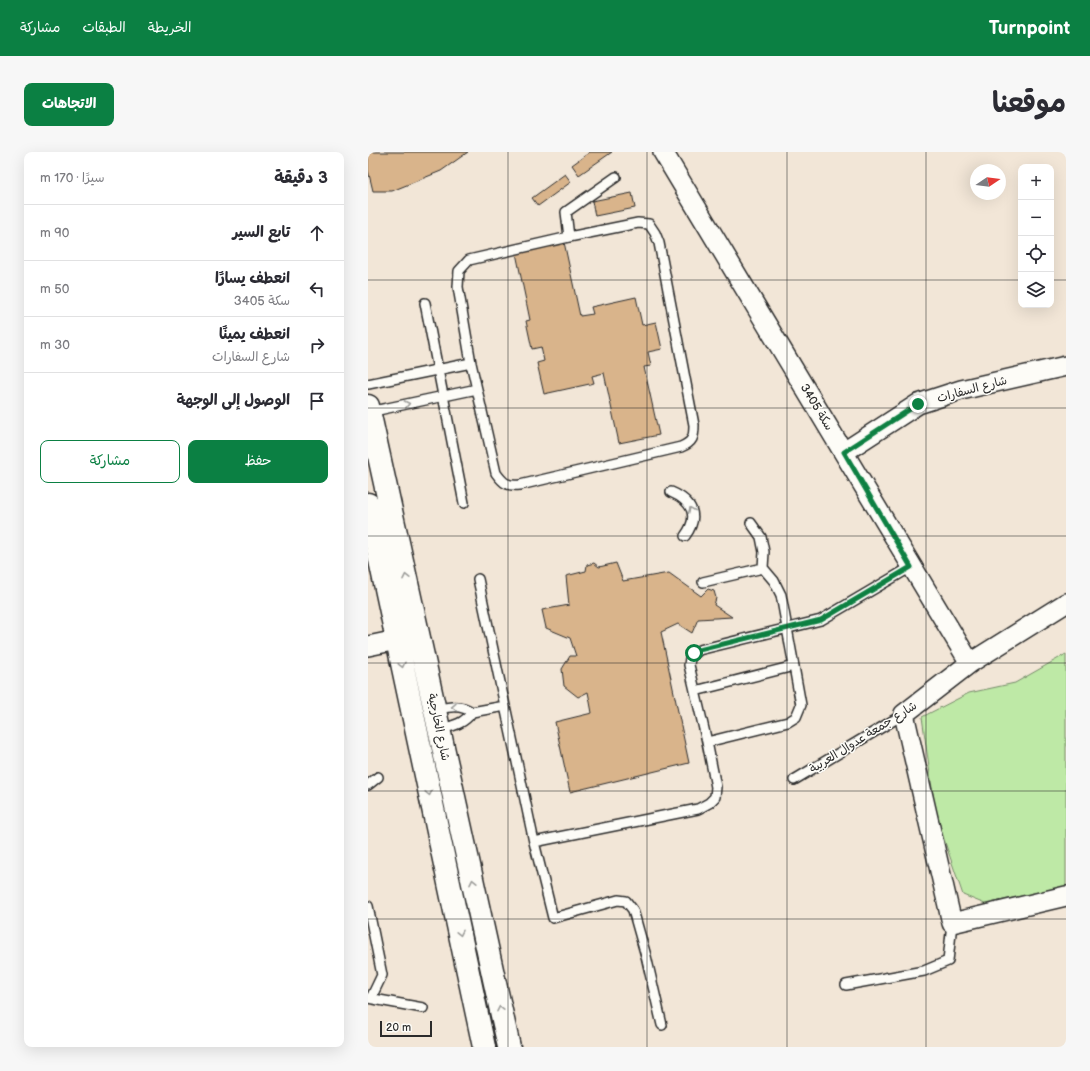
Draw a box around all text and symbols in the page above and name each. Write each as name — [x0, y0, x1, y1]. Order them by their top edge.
text: Turnpoint — [989, 17, 1070, 40]
text: مشاركة — [20, 19, 60, 36]
text: الطبقات — [82, 19, 126, 36]
text: الخريطة — [148, 19, 191, 36]
button: الاتجاهات — [24, 83, 114, 126]
text: موقعنا — [992, 87, 1066, 120]
north arrow — [970, 164, 1006, 200]
map controls — [1018, 164, 1054, 308]
button: + — [1018, 164, 1054, 200]
text: 3 دقيقة — [274, 168, 328, 188]
text: سيرًا · 170 m — [40, 170, 104, 186]
button: − — [1018, 200, 1054, 236]
icon: ahead — [306, 222, 328, 244]
text: تابع السير — [232, 223, 290, 242]
text: 90 m — [40, 225, 69, 241]
button: locate — [1018, 236, 1054, 272]
text: انعطف يسارًا — [215, 269, 290, 288]
button: layers — [1018, 272, 1054, 308]
icon: left — [306, 278, 328, 300]
text: 50 m — [40, 281, 69, 297]
text: سكة 3405 — [234, 293, 290, 309]
text: انعطف يمينًا — [219, 325, 290, 344]
icon: right — [306, 334, 328, 356]
text: 30 m — [40, 337, 70, 353]
text: شارع السفارات — [212, 349, 290, 365]
street label: شارع السفارات — [935, 373, 1009, 407]
street label: سكة 3405 — [797, 381, 836, 433]
icon: arrive — [306, 390, 328, 412]
text: الوصول إلى الوجهة — [176, 391, 290, 410]
route end — [909, 395, 927, 413]
one-way arrow — [404, 401, 411, 409]
button: مشاركة — [40, 440, 180, 483]
button: حفظ — [188, 440, 328, 483]
one-way arrow — [687, 507, 695, 514]
one-way arrow — [402, 574, 410, 580]
route start — [685, 644, 703, 662]
one-way arrow — [397, 662, 406, 669]
street label: شارع الخارجية — [423, 692, 453, 762]
street label: شارع جمعة عدوال العربية — [807, 698, 920, 778]
one-way arrow — [451, 703, 457, 711]
one-way arrow — [425, 789, 433, 796]
one-way arrow — [469, 879, 477, 885]
one-way arrow — [455, 930, 463, 937]
one-way arrow — [497, 1006, 505, 1012]
scale bar — [380, 1019, 432, 1038]
text: 20 m — [386, 1021, 411, 1034]

